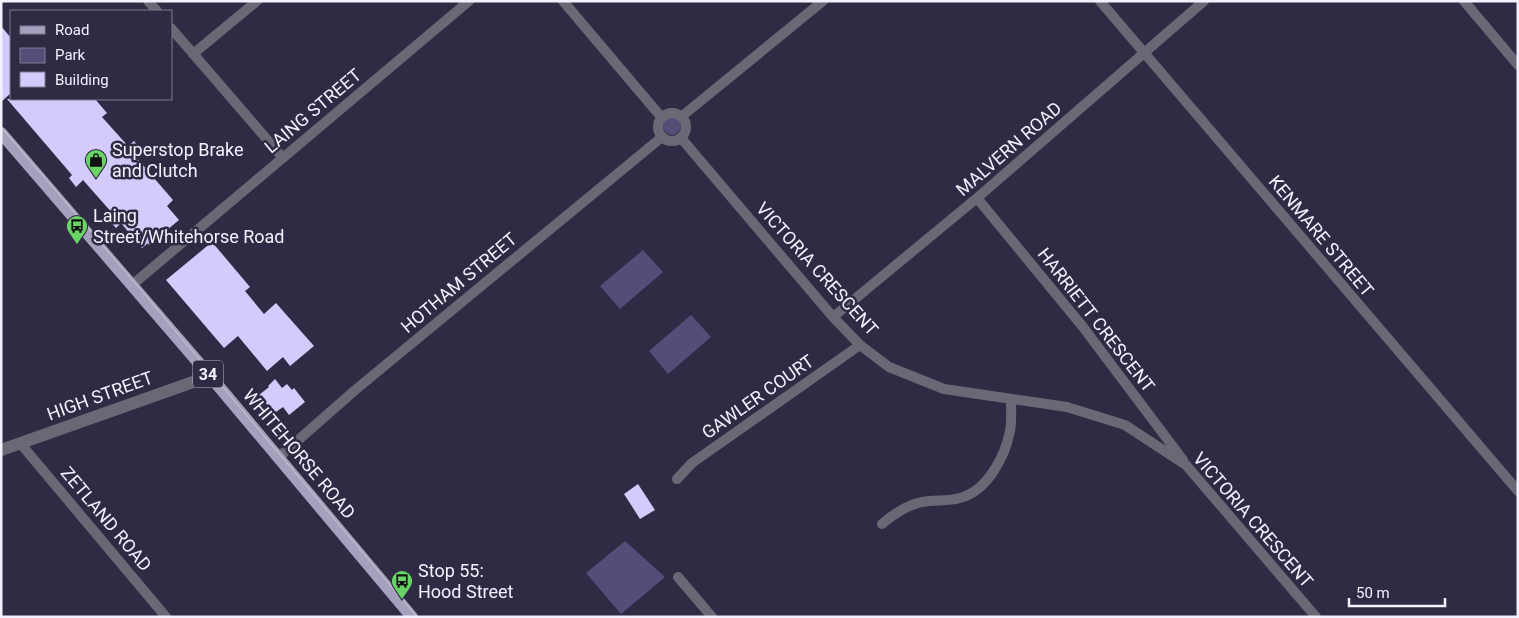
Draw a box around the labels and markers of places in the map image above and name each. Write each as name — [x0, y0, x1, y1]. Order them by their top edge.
place label: Superstop Brake and Clutch — [112, 139, 243, 181]
shop icon: Superstop Brake and Clutch — [84, 148, 108, 179]
place label: Laing Street/Whitehorse Road — [93, 205, 285, 247]
bus stop icon: Laing Street/Whitehorse Road — [65, 214, 89, 245]
place label: Stop 55: Hood Street — [418, 560, 514, 602]
bus stop icon: Stop 55: Hood Street — [390, 569, 414, 600]

